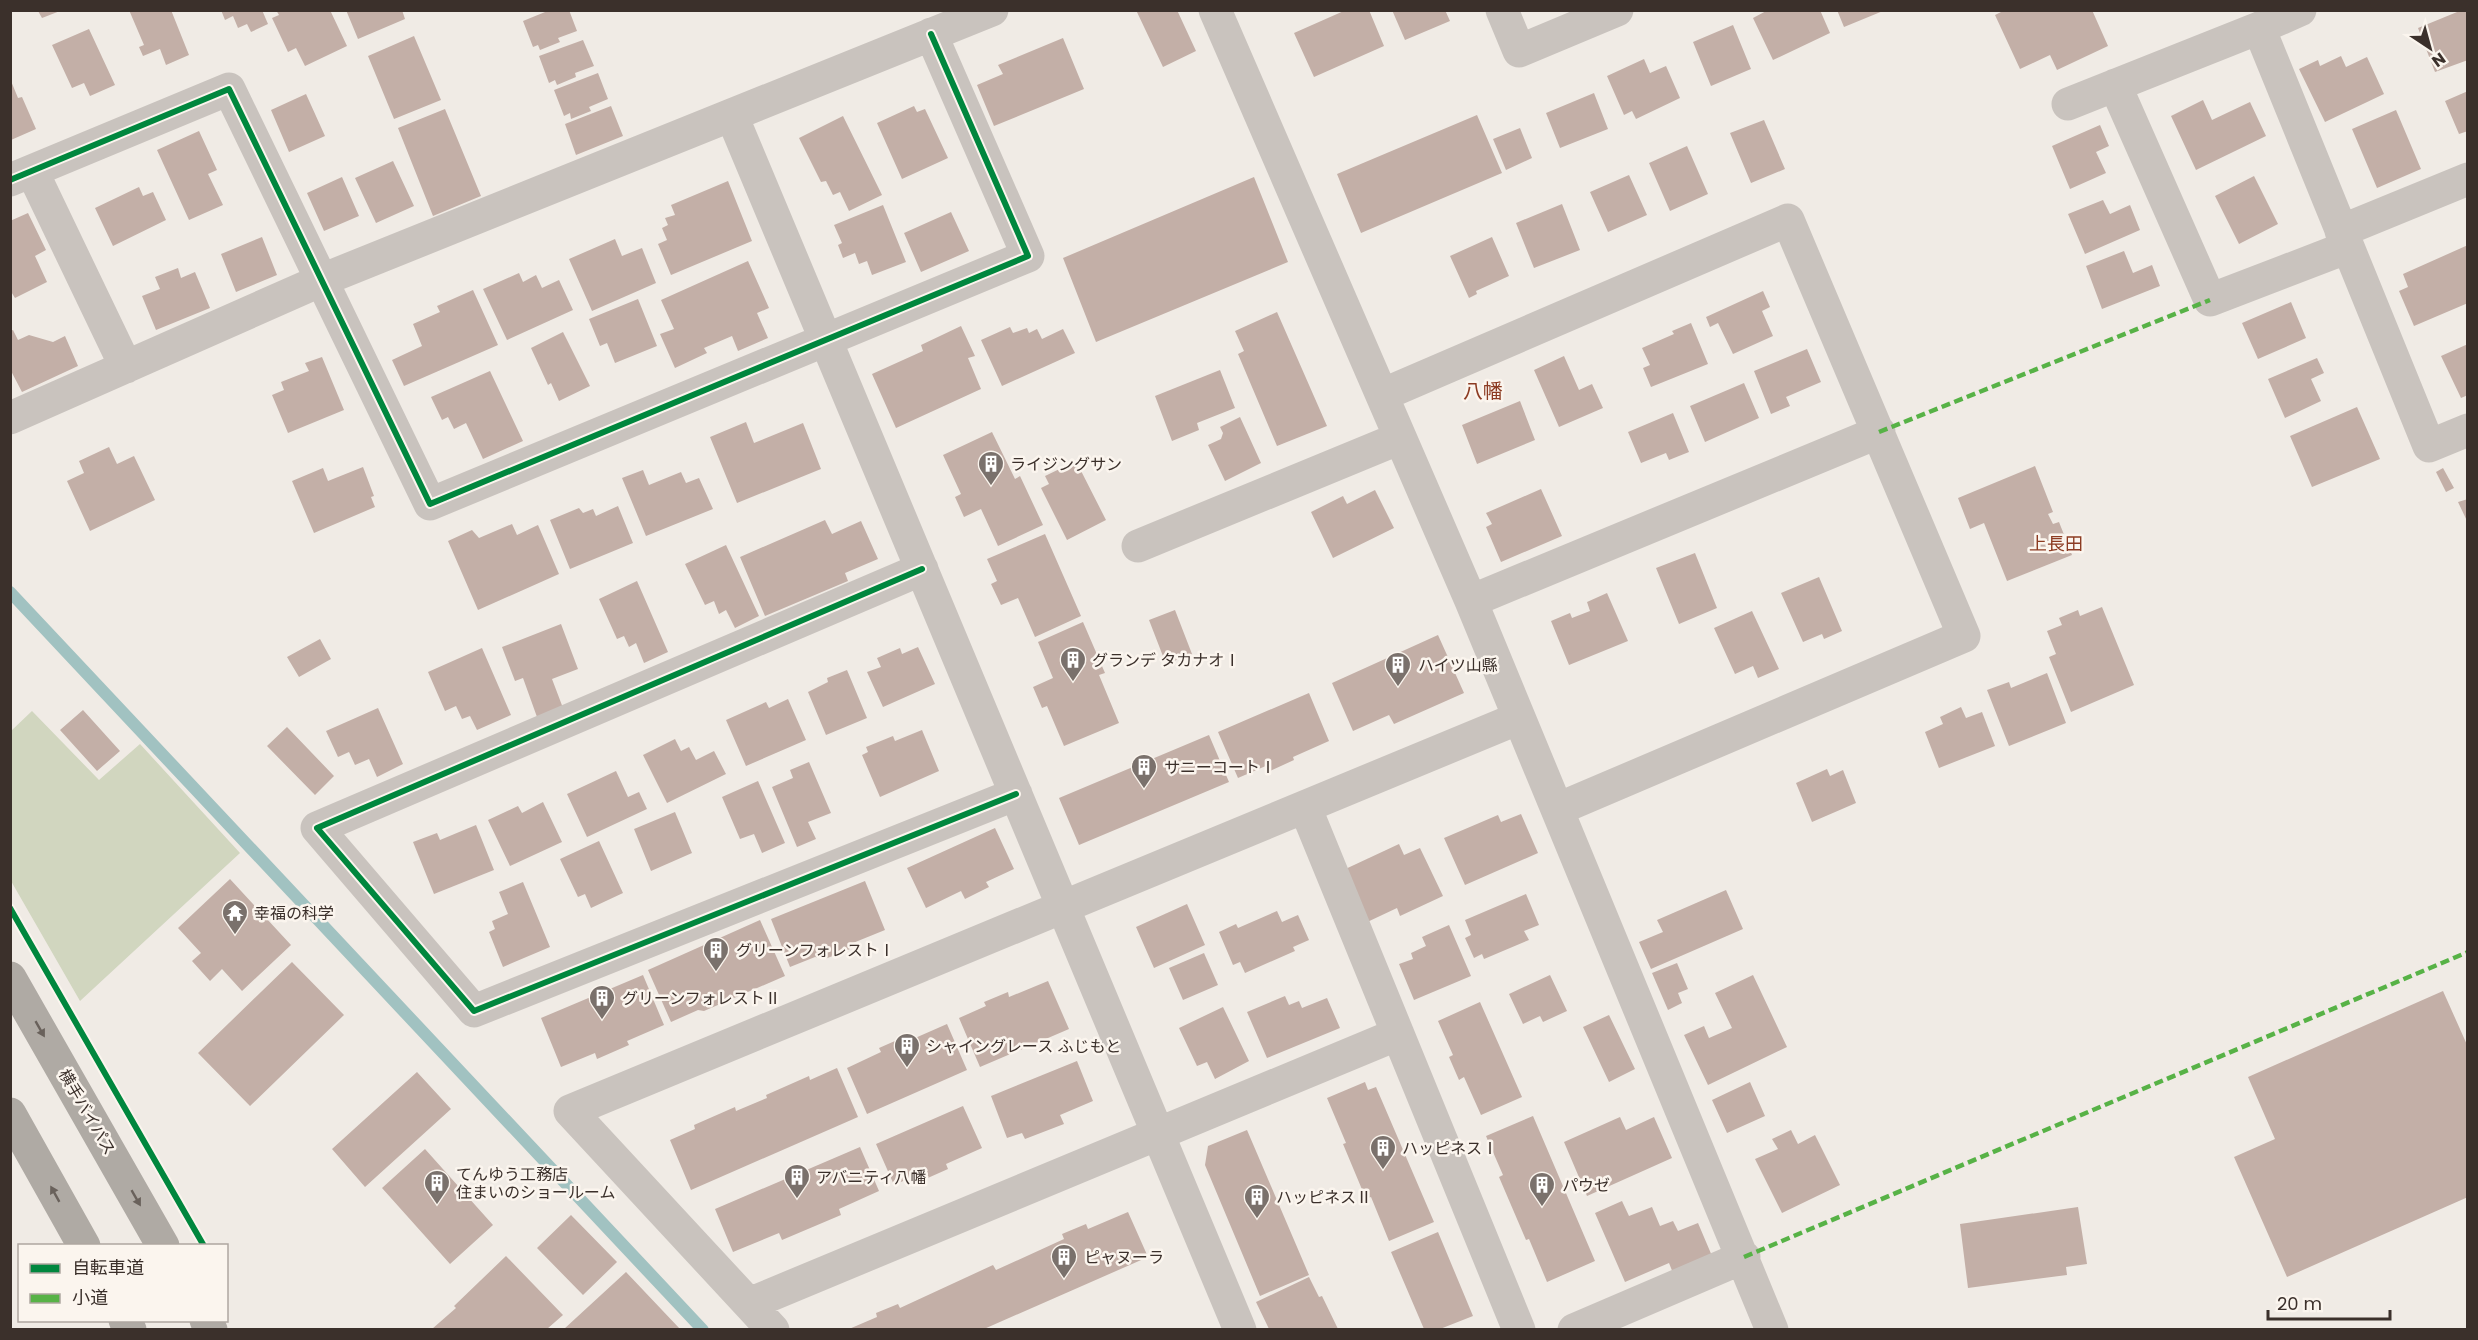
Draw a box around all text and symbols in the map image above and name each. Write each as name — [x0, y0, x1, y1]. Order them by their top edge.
north arrow — [2400, 18, 2460, 78]
text: N — [2427, 47, 2450, 73]
district label: 八幡 — [1463, 377, 1503, 405]
building icon: ライジングサン — [976, 449, 1006, 487]
place label: ライジングサン — [1010, 453, 1122, 476]
district label: 上長田 — [2029, 531, 2083, 556]
building icon: グランデ タカナオⅠ — [1058, 645, 1088, 683]
place label: グランデ タカナオⅠ — [1092, 649, 1240, 672]
building icon: ハイツ山縣 — [1383, 650, 1413, 688]
place label: ハイツ山縣 — [1418, 654, 1498, 677]
building icon: サニーコートⅠ — [1129, 752, 1159, 790]
place label: サニーコートⅠ — [1164, 756, 1276, 779]
temple icon: 幸福の科学 — [220, 898, 250, 936]
place label: 幸福の科学 — [254, 902, 334, 925]
building icon: グリーンフォレストⅠ — [701, 935, 731, 973]
place label: グリーンフォレストⅠ — [736, 939, 895, 962]
building icon: グリーンフォレストⅡ — [587, 983, 617, 1021]
place label: グリーンフォレストⅡ — [622, 987, 781, 1010]
one-way arrow — [34, 1021, 45, 1037]
building icon: シャイングレース ふじもと — [892, 1031, 922, 1069]
place label: シャイングレース ふじもと — [926, 1035, 1121, 1058]
street label: 横手バイパス — [53, 1065, 121, 1159]
building icon: ハッピネスⅠ — [1368, 1133, 1398, 1171]
place label: ハッピネスⅠ — [1402, 1137, 1498, 1160]
building icon: アバニティ八幡 — [782, 1162, 812, 1200]
place label: てんゆう工務店 住まいのショールーム — [456, 1163, 616, 1204]
place label: アバニティ八幡 — [816, 1166, 926, 1189]
building icon: てんゆう工務店 住まいのショールーム — [422, 1168, 452, 1206]
building icon: パウゼ — [1527, 1170, 1557, 1208]
place label: パウゼ — [1562, 1174, 1610, 1197]
building icon: ハッピネスⅡ — [1242, 1182, 1272, 1220]
one-way arrow — [50, 1186, 60, 1203]
place label: ハッピネスⅡ — [1276, 1186, 1372, 1209]
one-way arrow — [131, 1190, 141, 1207]
building icon: ピャヌーラ — [1049, 1242, 1079, 1280]
legend — [18, 1244, 228, 1322]
place label: ピャヌーラ — [1084, 1246, 1164, 1269]
text: 自転車道 — [72, 1255, 144, 1280]
scale bar — [2268, 1283, 2390, 1321]
text: 小道 — [72, 1285, 108, 1310]
text: 20 m — [2277, 1291, 2322, 1316]

